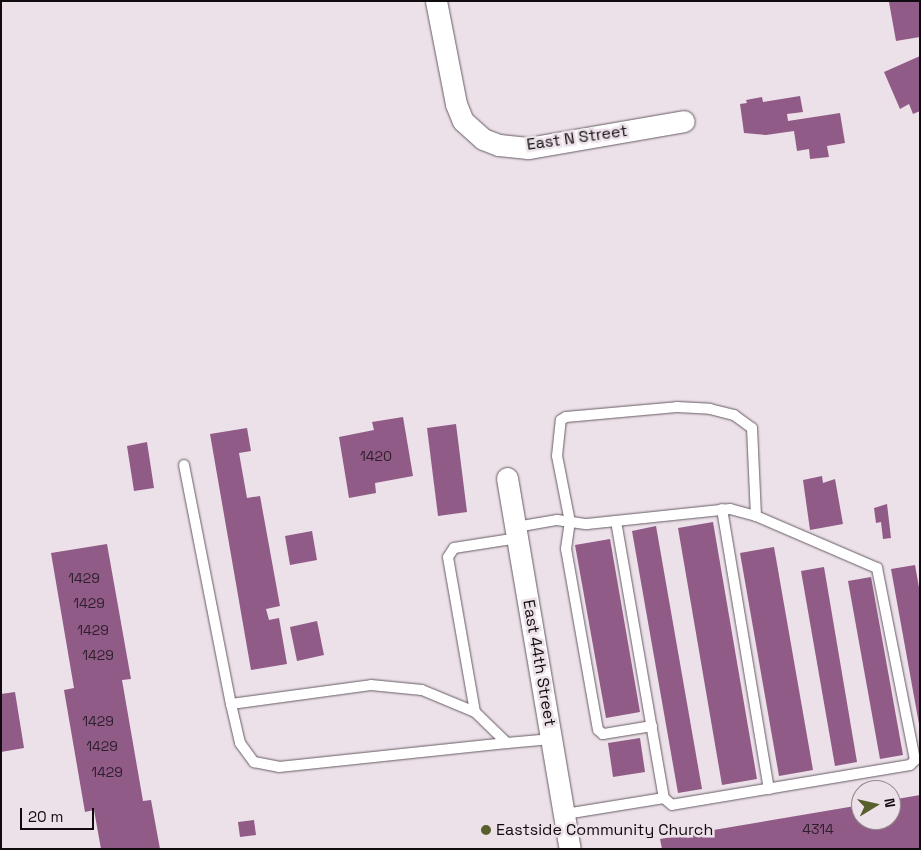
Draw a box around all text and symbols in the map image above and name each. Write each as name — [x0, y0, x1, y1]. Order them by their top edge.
street label: East N Street — [525, 121, 629, 155]
house number: 1420 — [360, 448, 392, 464]
house number: 1429 — [68, 570, 100, 586]
house number: 1429 — [73, 595, 105, 611]
street label: East 44th Street — [518, 598, 560, 728]
house number: 1429 — [77, 622, 109, 638]
house number: 1429 — [82, 647, 114, 663]
house number: 1429 — [82, 713, 114, 729]
house number: 1429 — [86, 738, 118, 754]
house number: 1429 — [91, 764, 123, 780]
north arrow — [851, 780, 901, 830]
text: N — [880, 797, 899, 809]
scale bar — [22, 798, 96, 830]
text: 20 m — [28, 807, 63, 826]
place label: Eastside Community Church — [496, 820, 713, 840]
house number: 4314 — [802, 821, 834, 837]
marker: Eastside Community Church — [480, 824, 492, 836]

